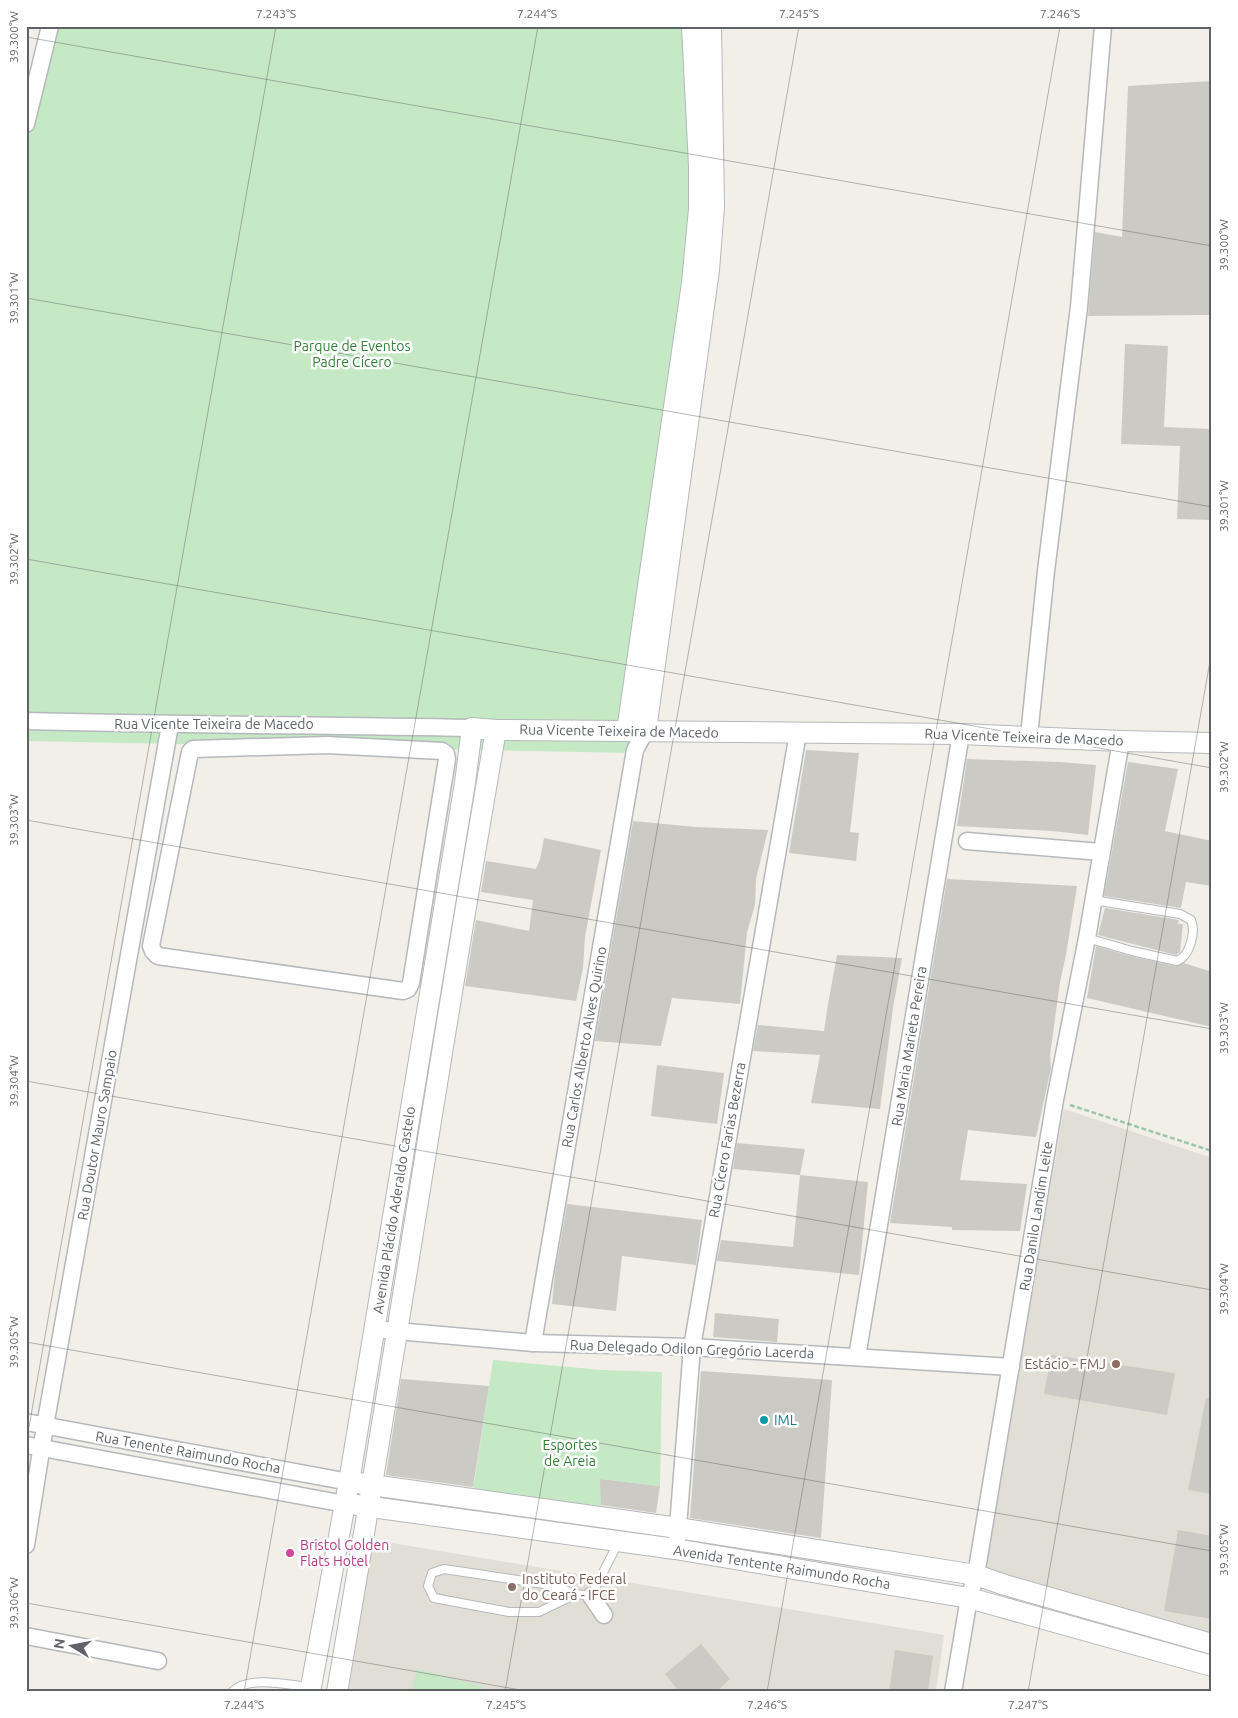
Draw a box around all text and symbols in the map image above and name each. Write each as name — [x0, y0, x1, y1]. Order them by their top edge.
text: 7.243°S — [256, 7, 296, 20]
text: 7.244°S — [517, 7, 557, 20]
text: 7.245°S — [779, 7, 819, 20]
text: 7.246°S — [1040, 7, 1080, 20]
text: 39.300°W — [7, 11, 20, 63]
text: 39.300°W — [1217, 219, 1230, 271]
text: 39.301°W — [7, 272, 20, 324]
park label: Parque de Eventos Padre Cícero — [294, 338, 410, 370]
text: 39.301°W — [1217, 480, 1230, 532]
text: 39.302°W — [7, 533, 20, 585]
street label: Rua Vicente Teixeira de Macedo — [114, 716, 314, 732]
street label: Rua Vicente Teixeira de Macedo — [519, 721, 719, 741]
street label: Rua Vicente Teixeira de Macedo — [924, 726, 1124, 748]
text: 39.302°W — [1217, 741, 1230, 793]
text: 39.303°W — [7, 794, 20, 846]
street label: Rua Carlos Alberto Alves Quirino — [558, 945, 610, 1149]
street label: Rua Maria Marieta Pereira — [888, 965, 930, 1127]
text: 39.303°W — [1217, 1002, 1230, 1054]
street label: Rua Doutor Mauro Sampaio — [74, 1048, 120, 1222]
text: 39.304°W — [7, 1055, 20, 1107]
street label: Rua Cícero Farias Bezerra — [705, 1061, 749, 1219]
street label: Avenida Plácido Aderaldo Castelo — [370, 1105, 418, 1315]
street label: Rua Danilo Landim Leite — [1016, 1140, 1056, 1292]
text: 39.304°W — [1217, 1263, 1230, 1315]
text: 39.305°W — [7, 1316, 20, 1368]
street label: Rua Delegado Odilon Gregório Lacerda — [570, 1337, 814, 1361]
place label: Estácio - FMJ — [1024, 1356, 1106, 1372]
marker: Estácio - FMJ — [1110, 1358, 1122, 1370]
place label: IML — [774, 1412, 797, 1428]
marker: IML — [758, 1414, 770, 1426]
street label: Rua Tenente Raimundo Rocha — [94, 1428, 282, 1476]
park label: Esportes de Areia — [543, 1437, 597, 1469]
text: 39.305°W — [1217, 1524, 1230, 1576]
place label: Bristol Golden Flats Hotel — [300, 1537, 389, 1569]
street label: Avenida Tentente Raimundo Rocha — [672, 1542, 892, 1592]
marker: Bristol Golden Flats Hotel — [284, 1547, 296, 1559]
place label: Instituto Federal do Ceará - IFCE — [522, 1571, 626, 1603]
text: 39.306°W — [7, 1577, 20, 1629]
marker: Instituto Federal do Ceará - IFCE — [506, 1581, 518, 1593]
north arrow — [48, 1620, 98, 1670]
text: N — [50, 1637, 68, 1650]
text: 7.244°S — [224, 1698, 264, 1711]
text: 7.245°S — [486, 1698, 526, 1711]
text: 7.246°S — [747, 1698, 787, 1711]
text: 7.247°S — [1008, 1698, 1048, 1711]

